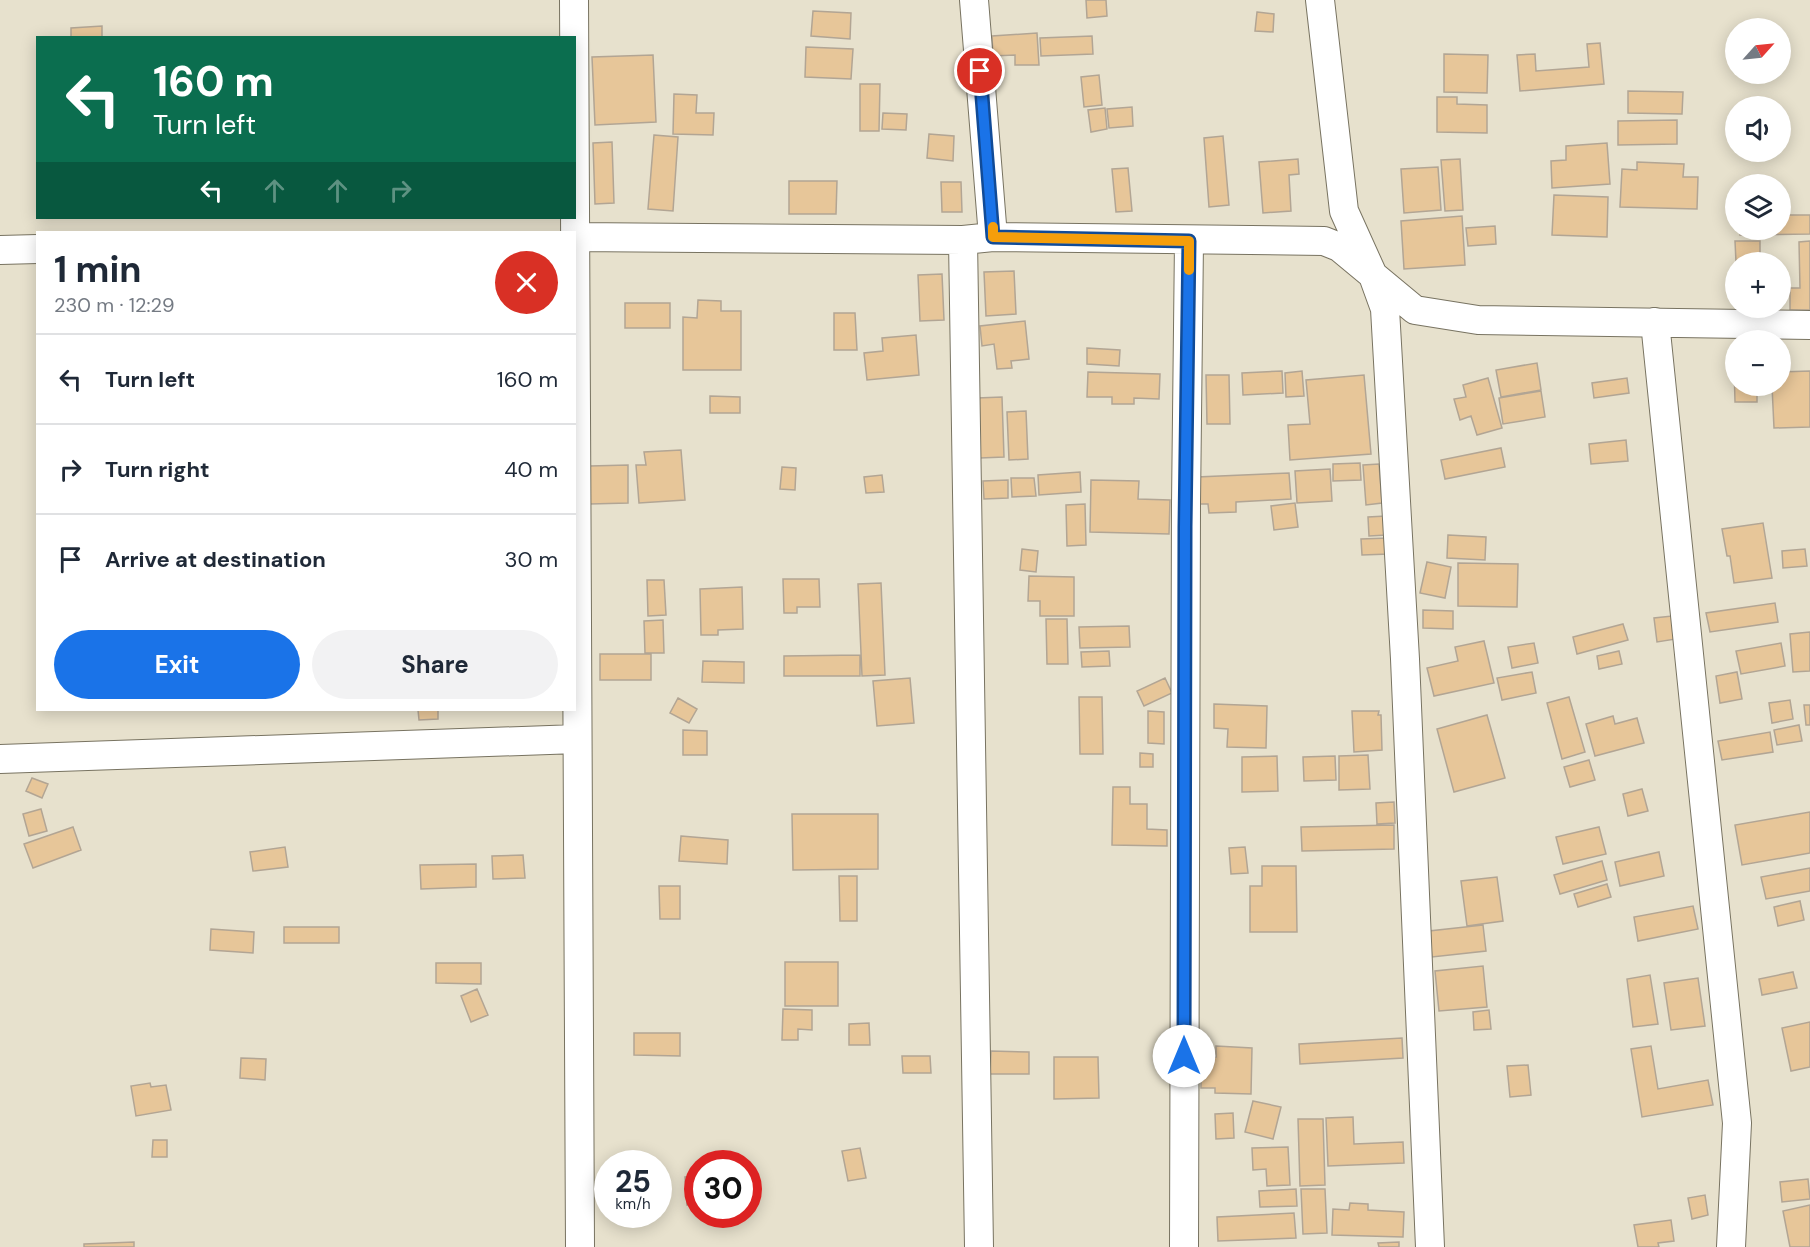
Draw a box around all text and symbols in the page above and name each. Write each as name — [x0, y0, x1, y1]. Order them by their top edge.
north arrow — [1725, 18, 1791, 84]
map controls — [1725, 18, 1791, 396]
pin — [954, 45, 1005, 96]
text: 160 m — [153, 54, 274, 109]
icon: arrive — [963, 54, 996, 87]
icon: left — [54, 60, 132, 138]
button: sound — [1725, 96, 1791, 162]
text: Turn left — [153, 107, 256, 142]
icon: left — [195, 174, 228, 207]
icon: ahead — [258, 174, 291, 207]
icon: ahead — [321, 174, 354, 207]
icon: right — [384, 174, 417, 207]
button: layers — [1725, 174, 1791, 240]
text: 1 min — [54, 246, 142, 293]
button: close — [495, 251, 558, 314]
button: + — [1725, 252, 1791, 318]
text: 230 m · 12:29 — [54, 292, 174, 318]
button: − — [1725, 330, 1791, 396]
icon: left — [54, 363, 87, 396]
text: Turn left — [105, 365, 195, 394]
text: 160 m — [497, 365, 558, 394]
icon: right — [54, 453, 87, 486]
text: Turn right — [105, 455, 210, 484]
text: 40 m — [504, 455, 558, 484]
icon: arrive — [54, 543, 87, 576]
text: Arrive at destination — [105, 545, 326, 574]
text: 30 m — [504, 545, 558, 574]
button: Exit — [54, 630, 300, 699]
button: Share — [312, 630, 558, 699]
position arrow — [1152, 1024, 1216, 1088]
speed limit sign: 30 — [684, 1150, 762, 1228]
text: 25 — [615, 1162, 651, 1201]
text: km/h — [615, 1194, 651, 1214]

